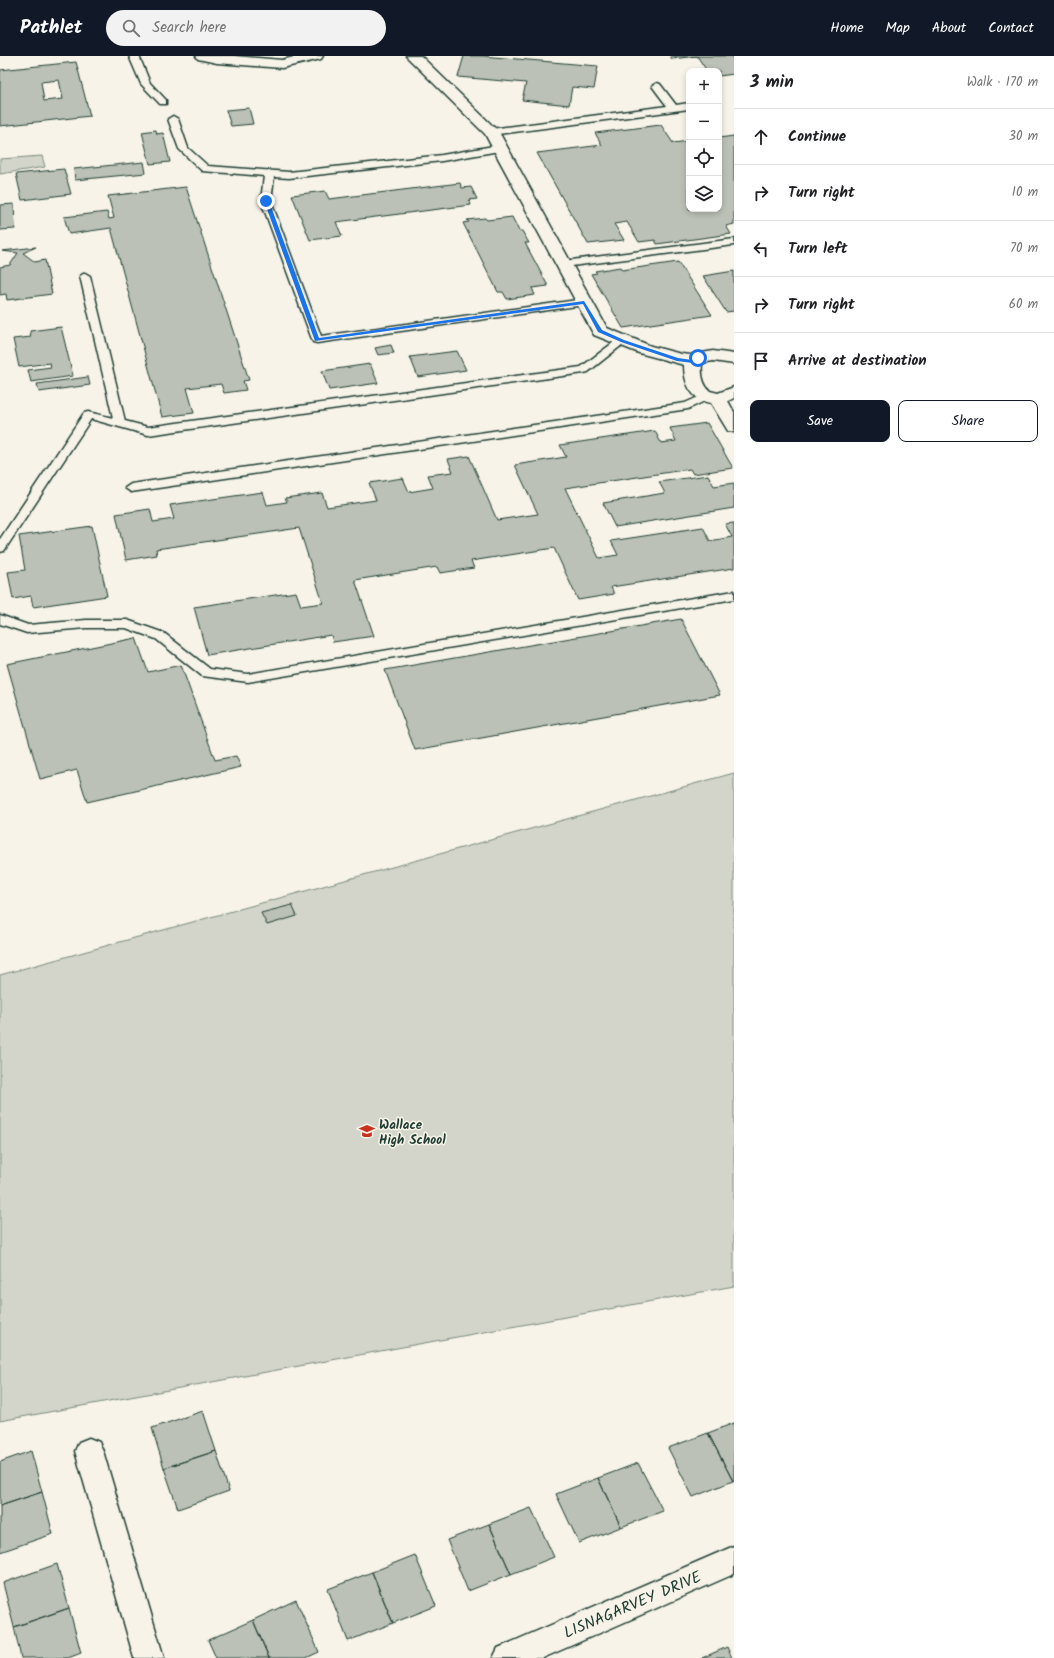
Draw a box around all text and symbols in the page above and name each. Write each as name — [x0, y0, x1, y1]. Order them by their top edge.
search box — [106, 10, 386, 46]
text: Pathlet — [20, 13, 82, 43]
text: Search here — [152, 16, 226, 40]
icon: search — [120, 17, 142, 39]
text: Home — [830, 17, 864, 39]
text: Map — [886, 17, 910, 39]
text: About — [932, 17, 966, 39]
text: Contact — [988, 17, 1034, 39]
map controls — [686, 68, 722, 212]
button: + — [686, 68, 722, 104]
text: 3 min — [750, 69, 794, 96]
text: Walk · 170 m — [967, 72, 1038, 93]
button: − — [686, 104, 722, 140]
text: Continue — [788, 125, 846, 149]
icon: ahead — [750, 126, 772, 148]
text: 30 m — [1009, 126, 1038, 147]
button: locate — [686, 140, 722, 176]
button: layers — [686, 176, 722, 212]
text: Turn right — [788, 181, 855, 205]
icon: right — [750, 182, 772, 204]
text: 10 m — [1012, 182, 1038, 203]
route end — [257, 192, 275, 210]
text: Turn left — [788, 237, 848, 261]
icon: left — [750, 238, 772, 260]
text: 70 m — [1010, 238, 1038, 259]
text: Turn right — [788, 293, 855, 317]
icon: right — [750, 294, 772, 316]
text: 60 m — [1009, 294, 1038, 315]
route start — [689, 349, 707, 367]
text: Arrive at destination — [788, 349, 927, 373]
icon: arrive — [750, 350, 772, 372]
button: Save — [750, 400, 890, 442]
button: Share — [898, 400, 1038, 442]
place label: Wallace High School — [379, 1115, 446, 1151]
school or university icon: Wallace High School — [358, 1122, 376, 1140]
street label: LISNAGARVEY DRIVE — [560, 1565, 706, 1646]

